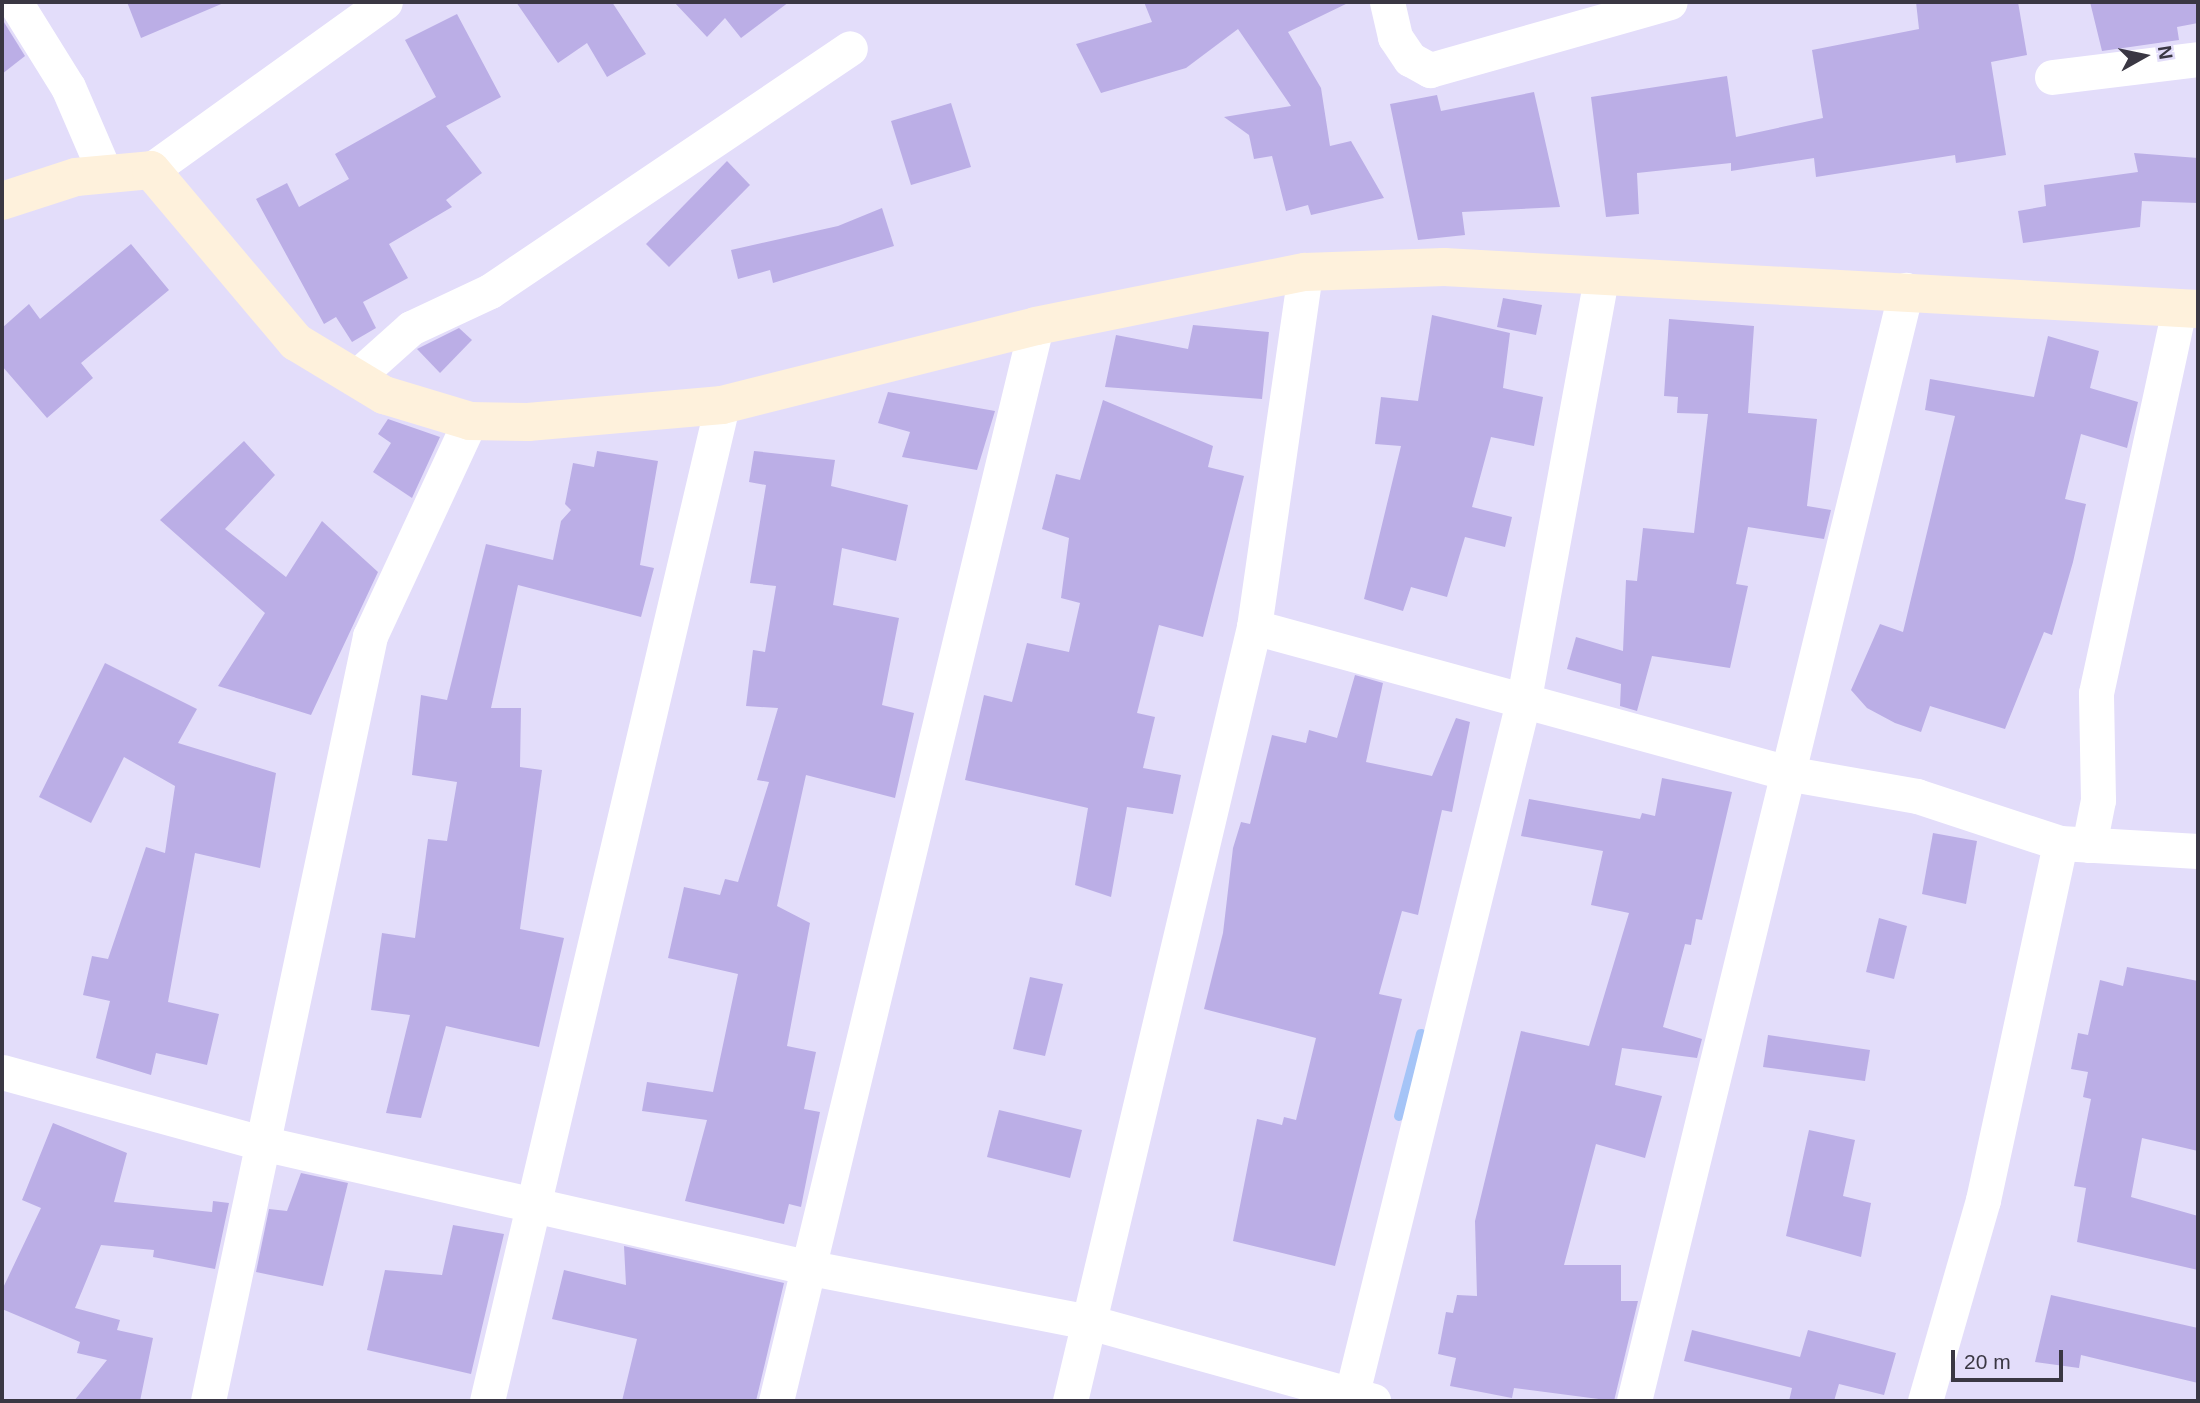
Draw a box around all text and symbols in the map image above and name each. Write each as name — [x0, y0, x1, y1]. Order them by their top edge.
north arrow — [2109, 21, 2179, 91]
text: N — [2154, 44, 2177, 61]
scale bar — [1955, 1336, 2067, 1380]
text: 20 m — [1964, 1350, 2011, 1373]

